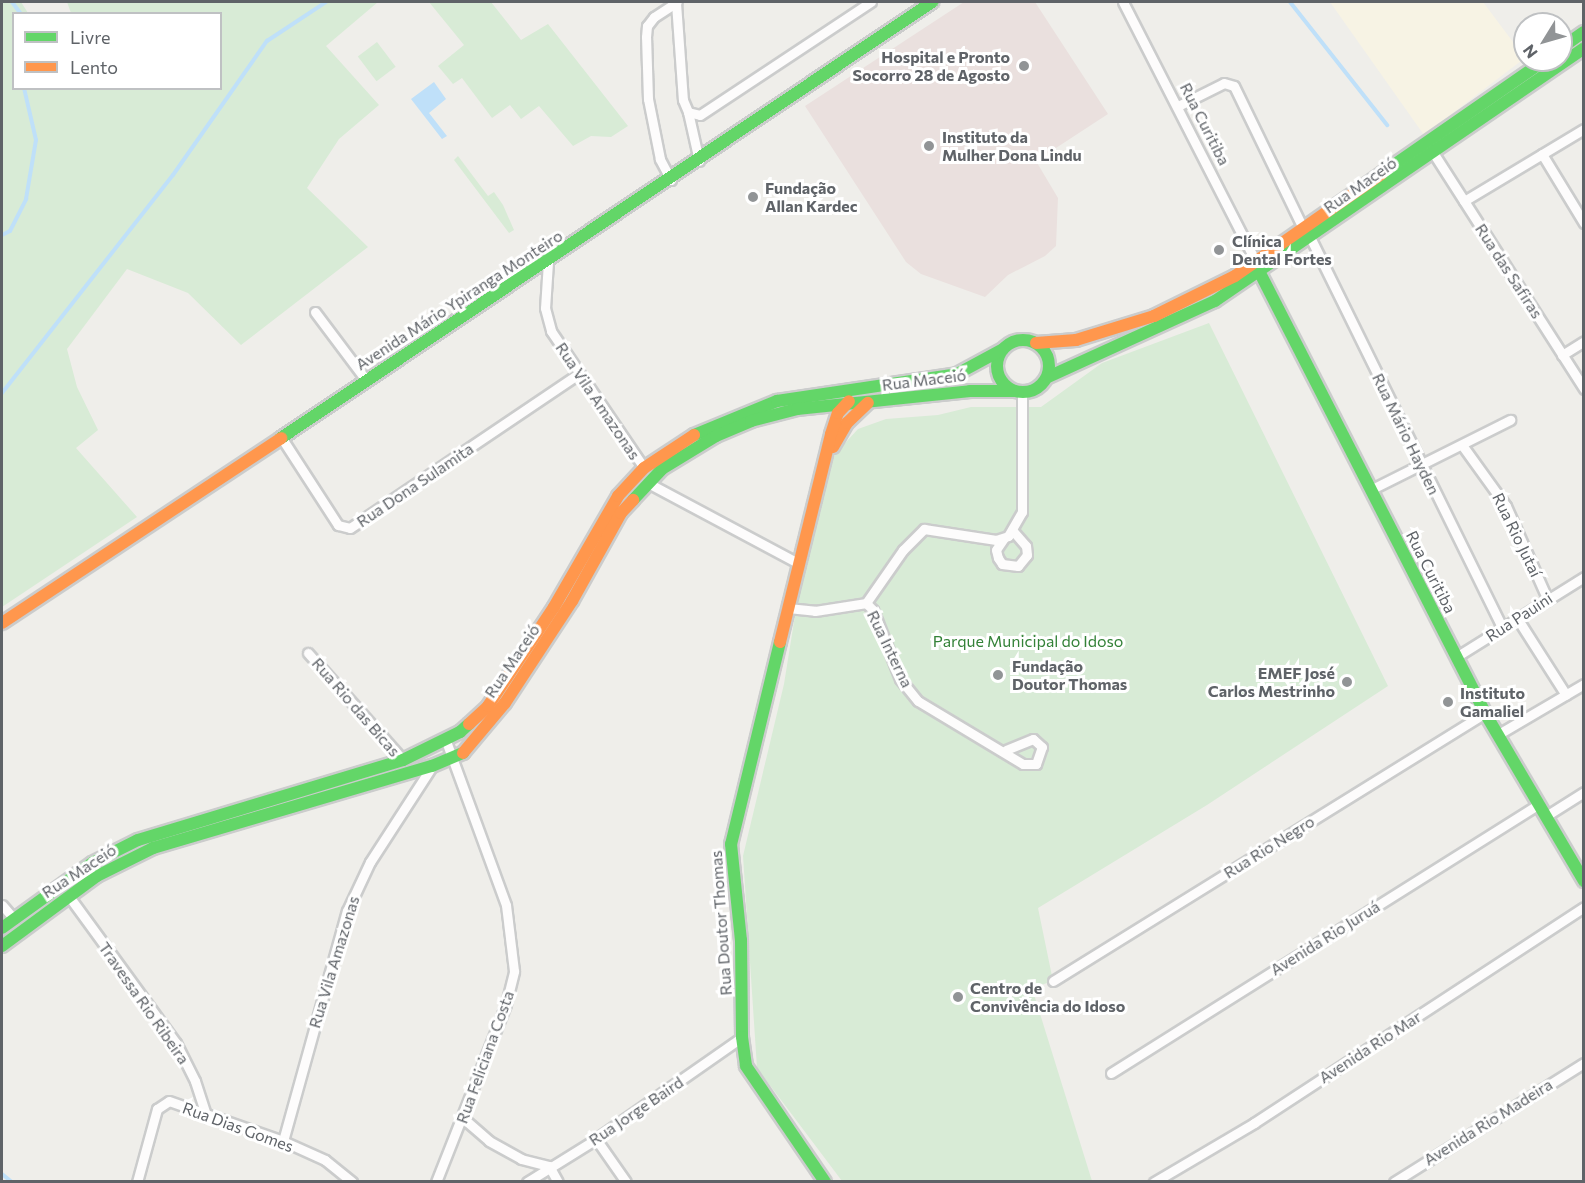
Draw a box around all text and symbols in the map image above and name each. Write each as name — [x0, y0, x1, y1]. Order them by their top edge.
legend — [12, 12, 222, 90]
north arrow — [1513, 12, 1573, 72]
text: Livre — [70, 26, 111, 48]
text: N — [1519, 41, 1541, 62]
place label: Hospital e Pronto Socorro 28 de Agosto — [852, 47, 1010, 85]
text: Lento — [70, 56, 118, 78]
marker: Hospital e Pronto Socorro 28 de Agosto — [1015, 57, 1033, 75]
street label: Rua Curitiba — [1176, 80, 1234, 168]
place label: Instituto da Mulher Dona Lindu — [942, 127, 1082, 165]
marker: Instituto da Mulher Dona Lindu — [920, 137, 938, 155]
street label: Rua Maceió — [1320, 153, 1400, 217]
place label: Fundação Allan Kardec — [765, 178, 857, 216]
marker: Fundação Allan Kardec — [746, 190, 760, 204]
street label: Rua das Safiras — [1471, 220, 1547, 322]
street label: Avenida Mário Ypiranga Monteiro — [352, 226, 566, 374]
place label: Clínica Dental Fortes — [1232, 231, 1332, 269]
marker: Clínica Dental Fortes — [1210, 241, 1228, 259]
street label: Rua Vila Amazonas — [552, 339, 644, 463]
street label: Rua Maceió — [881, 365, 967, 395]
street label: Rua Mário Hayden — [1368, 370, 1444, 498]
street label: Rua Dona Sulamita — [353, 439, 477, 531]
street label: Rua Rio Jutaí — [1488, 490, 1546, 580]
street label: Rua Curitiba — [1402, 528, 1460, 616]
street label: Rua Pauini — [1482, 588, 1556, 646]
street label: Rua Interna — [863, 607, 917, 691]
street label: Rua Maceió — [480, 621, 544, 701]
park label: Parque Municipal do Idoso — [933, 631, 1123, 651]
street label: Rua Rio das Bicas — [308, 654, 404, 760]
place label: Fundação Doutor Thomas — [1012, 656, 1127, 694]
place label: EMEF José Carlos Mestrinho — [1208, 663, 1335, 701]
marker: Fundação Doutor Thomas — [989, 666, 1007, 684]
marker: EMEF José Carlos Mestrinho — [1340, 675, 1354, 689]
place label: Instituto Gamaliel — [1460, 683, 1525, 721]
marker: Instituto Gamaliel — [1441, 695, 1455, 709]
street label: Rua Rio Negro — [1220, 811, 1318, 883]
street label: Rua Maceió — [38, 840, 120, 902]
street label: Rua Doutor Thomas — [706, 850, 736, 996]
street label: Rua Vila Amazonas — [305, 894, 363, 1030]
street label: Avenida Rio Juruá — [1267, 897, 1383, 979]
street label: Travessa Rio Ribeira — [95, 938, 193, 1068]
place label: Centro de Convivência do Idoso — [970, 978, 1125, 1016]
street label: Rua Feliciana Costa — [452, 988, 518, 1126]
marker: Centro de Convivência do Idoso — [951, 990, 965, 1004]
street label: Avenida Rio Mar — [1315, 1007, 1425, 1087]
street label: Rua Jorge Baird — [585, 1072, 687, 1150]
street label: Avenida Rio Madeira — [1420, 1075, 1556, 1169]
street label: Rua Dias Gomes — [180, 1098, 296, 1156]

